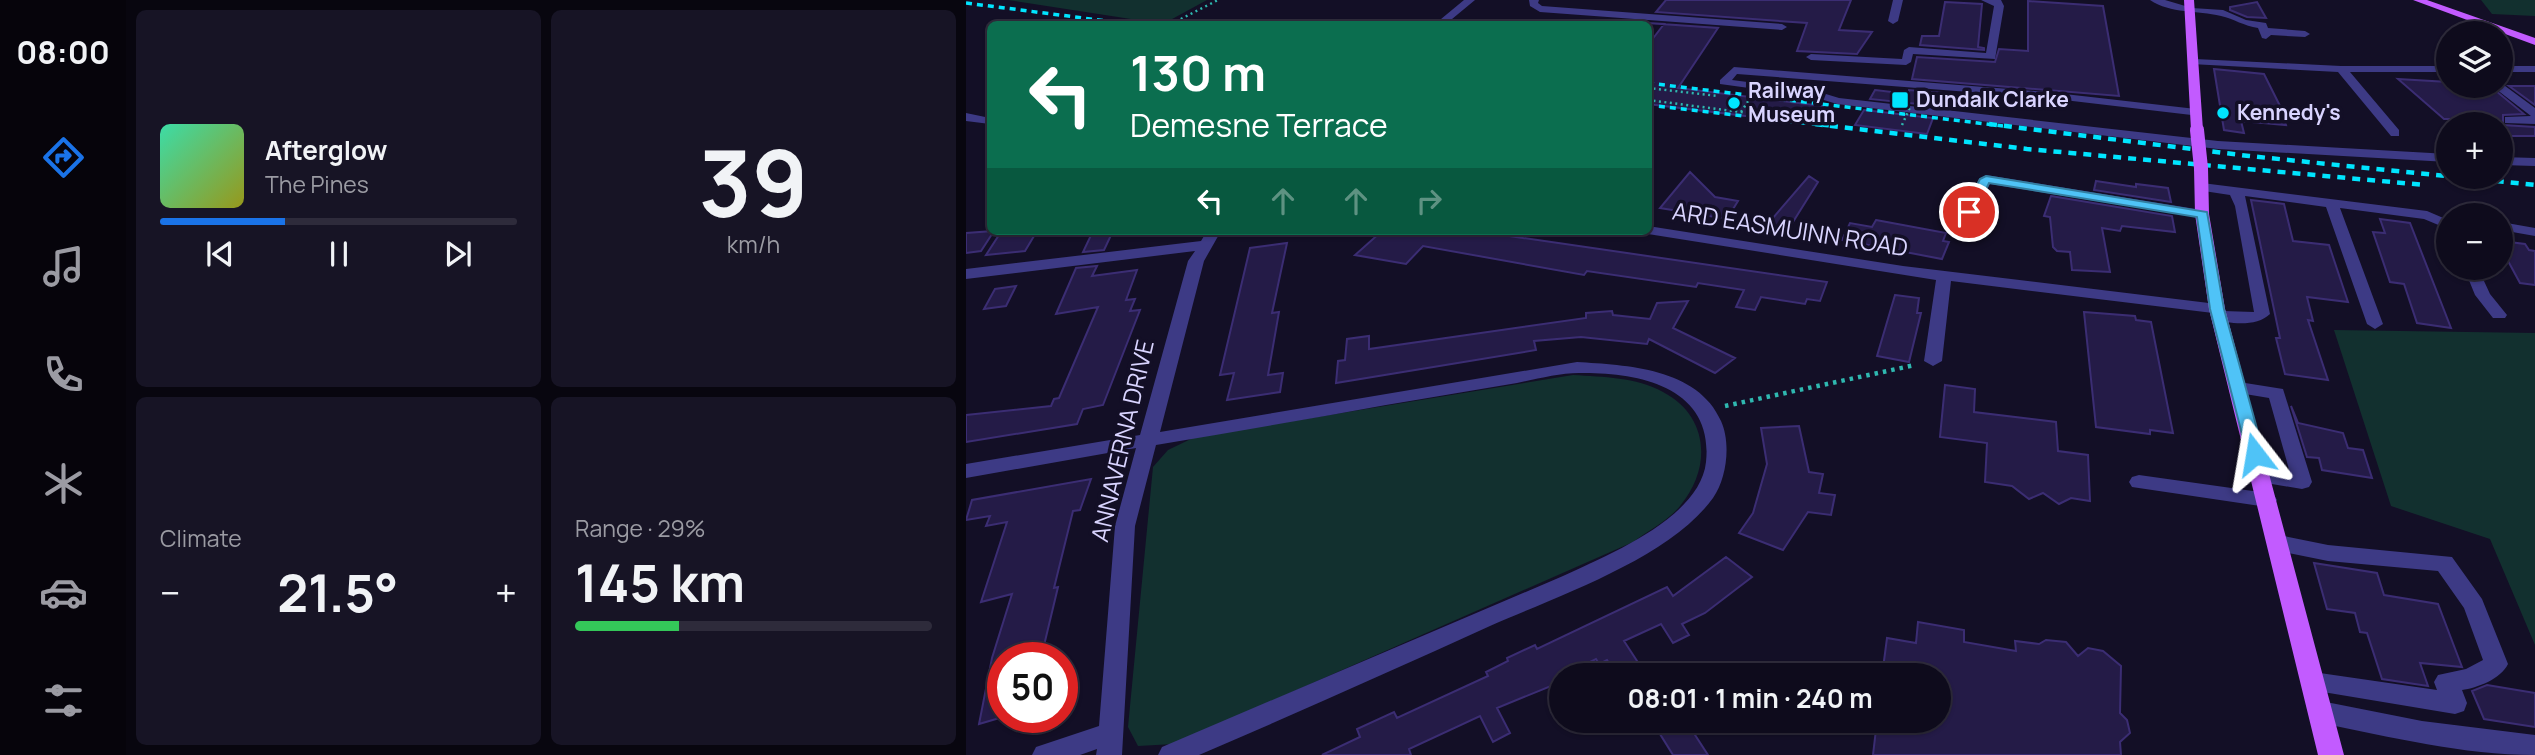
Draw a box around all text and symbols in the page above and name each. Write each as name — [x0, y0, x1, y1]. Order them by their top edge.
map controls — [2436, 21, 2513, 280]
button: layers — [2436, 21, 2513, 98]
text: 08:00 — [16, 30, 110, 74]
text: 130 m — [1130, 39, 1266, 106]
icon: left — [1015, 49, 1106, 140]
place label: Railway Museum — [1748, 76, 1835, 128]
place label: Dundalk Clarke — [1916, 85, 2069, 113]
marker: Dundalk Clarke — [1890, 90, 1910, 110]
marker: Railway Museum — [1726, 95, 1742, 111]
place label: Kennedy's — [2237, 98, 2341, 126]
text: Demesne Terrace — [1130, 103, 1388, 147]
marker: Kennedy's — [2215, 105, 2231, 121]
button: + — [2436, 112, 2513, 189]
text: 39 — [699, 120, 808, 244]
text: Afterglow — [265, 132, 387, 168]
icon: directions — [39, 133, 88, 182]
text: The Pines — [265, 168, 369, 200]
icon: left — [1191, 182, 1229, 220]
icon: ahead — [1264, 182, 1302, 220]
icon: ahead — [1337, 182, 1375, 220]
icon: right — [1410, 182, 1448, 220]
pin — [1939, 182, 1999, 242]
icon: arrive — [1950, 193, 1988, 231]
street label: ARD EASMUINN ROAD — [1670, 194, 1910, 263]
button: − — [2436, 203, 2513, 280]
text: km/h — [727, 228, 780, 260]
icon: previous — [201, 235, 239, 273]
icon: pause — [320, 235, 358, 273]
icon: next — [439, 235, 477, 273]
icon: music — [39, 242, 88, 291]
street label: ANNAVERNA DRIVE — [1082, 336, 1161, 545]
icon: phone — [39, 350, 88, 399]
position arrow — [2218, 417, 2292, 491]
icon: climate — [39, 459, 88, 508]
text: Range · 29% — [575, 512, 706, 544]
text: Climate — [160, 522, 242, 554]
text: 145 km — [575, 547, 745, 618]
text: 21.5° — [277, 557, 398, 628]
text: − — [160, 566, 181, 618]
text: + — [495, 566, 517, 618]
icon: car — [39, 568, 88, 617]
speed limit sign: 50 — [987, 642, 1078, 733]
icon: filters — [39, 676, 88, 725]
text: 08:01 · 1 min · 240 m — [1627, 680, 1873, 716]

